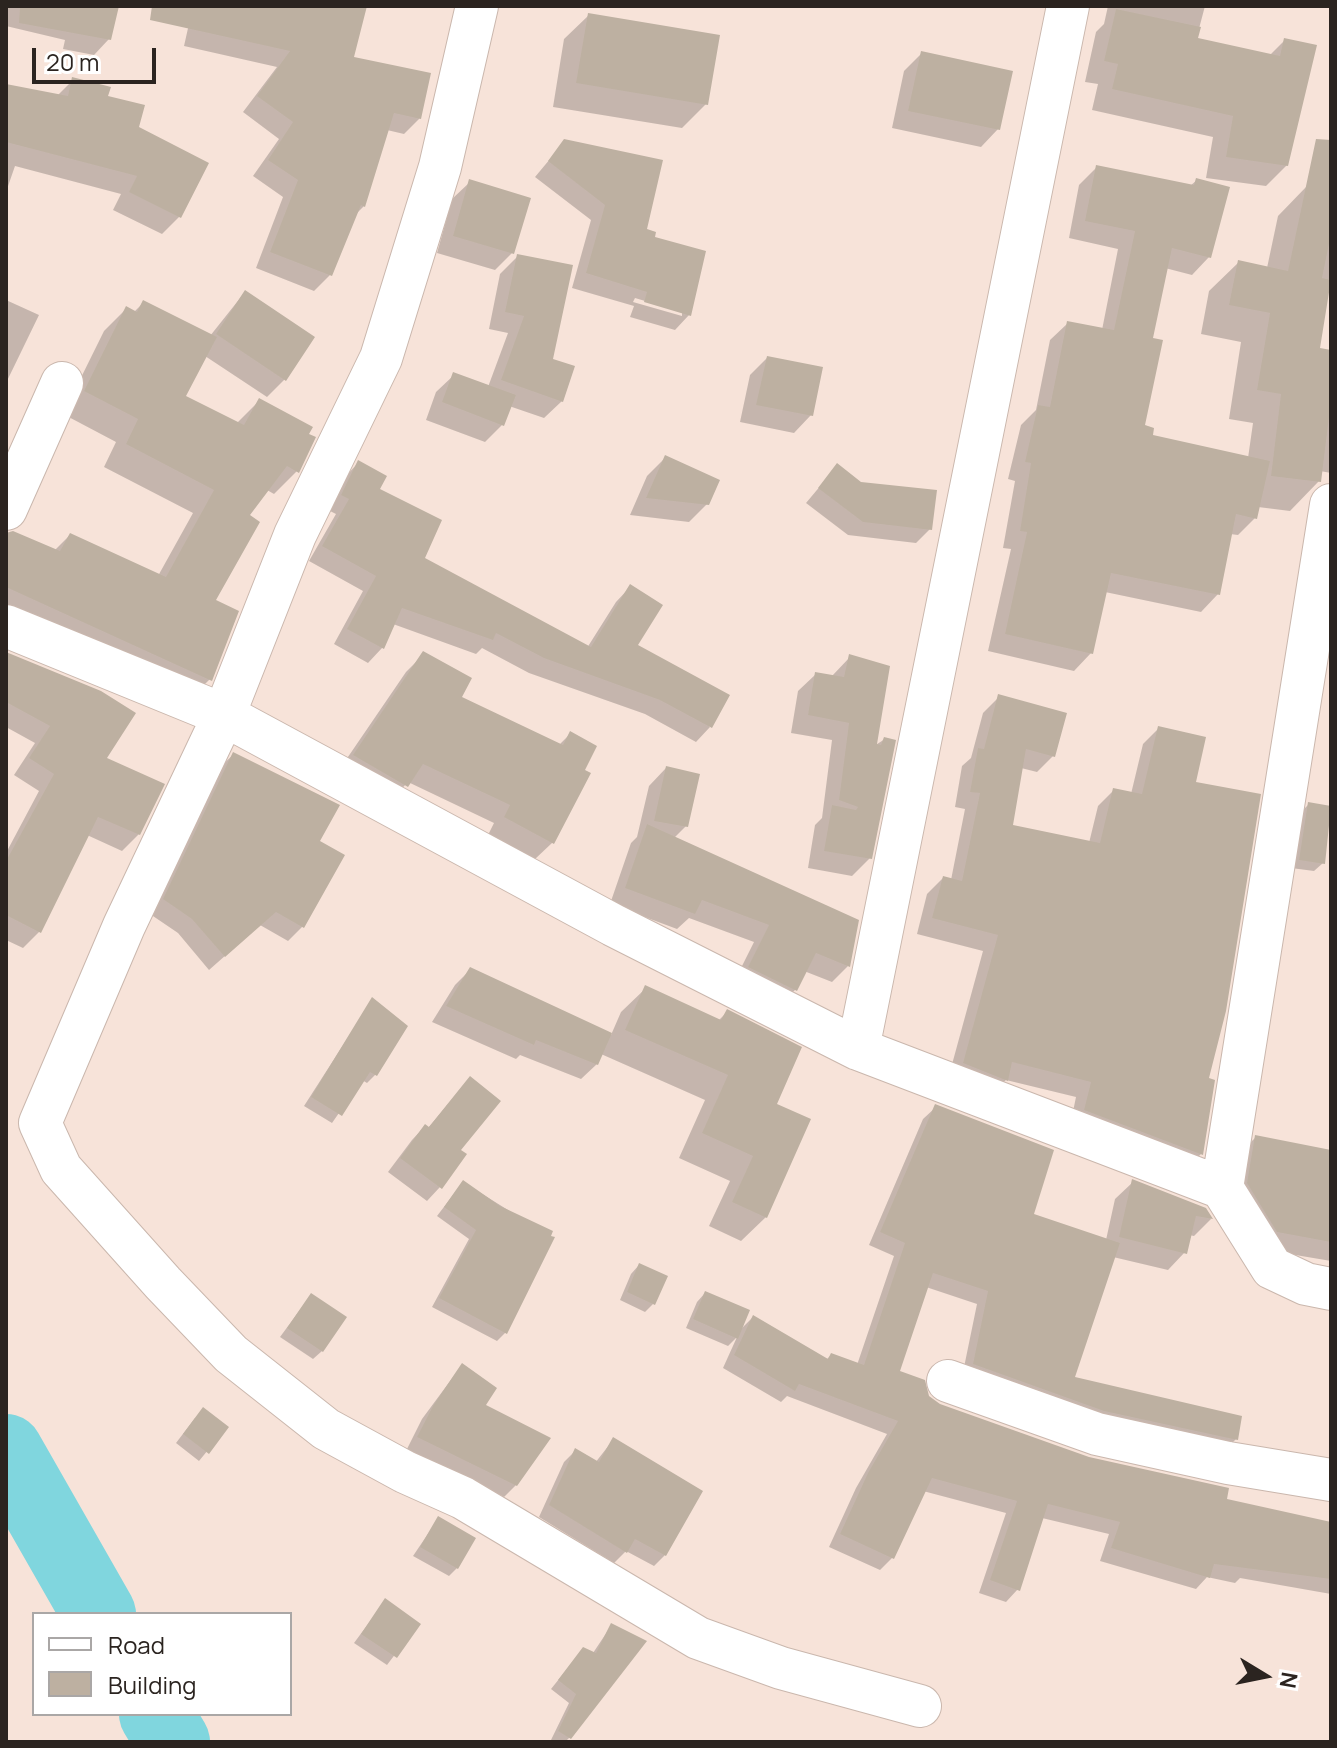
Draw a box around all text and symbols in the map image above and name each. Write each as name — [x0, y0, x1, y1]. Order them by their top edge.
scale bar — [36, 32, 160, 82]
text: 20 m — [46, 45, 99, 78]
legend — [32, 1612, 292, 1716]
text: Road — [108, 1628, 165, 1661]
north arrow — [1225, 1636, 1305, 1716]
text: Building — [108, 1668, 196, 1701]
text: N — [1272, 1670, 1305, 1691]

